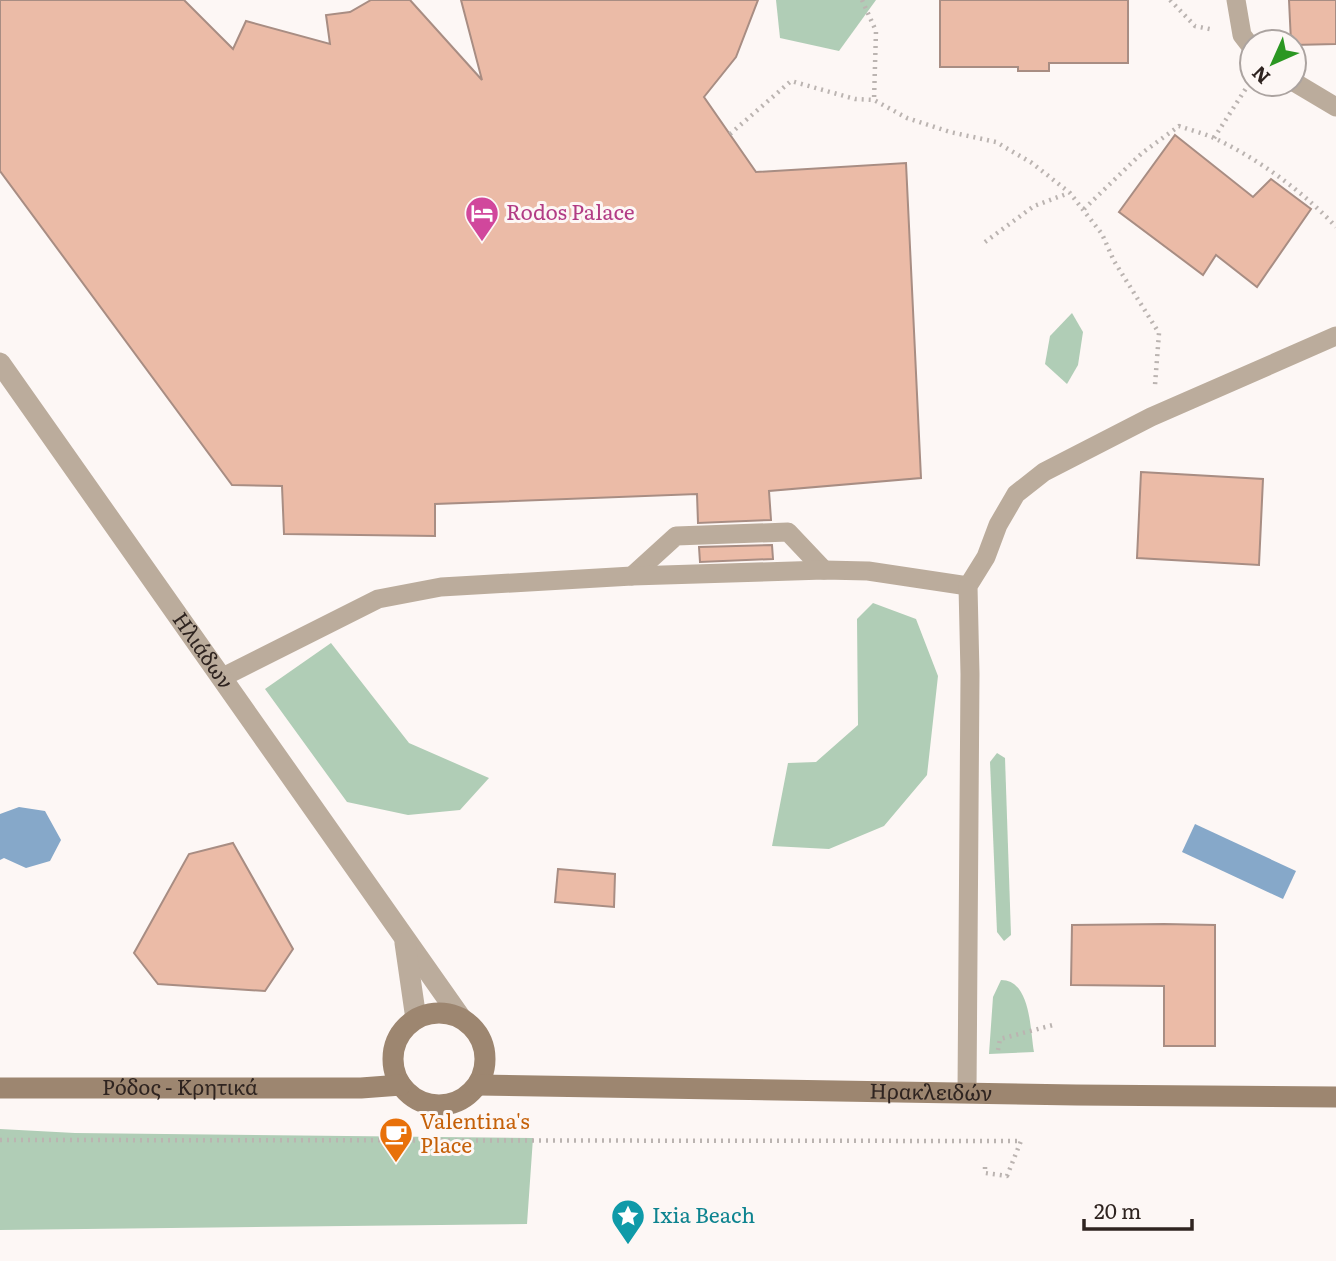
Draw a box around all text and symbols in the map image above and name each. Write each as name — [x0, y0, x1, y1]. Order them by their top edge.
north arrow — [1238, 28, 1308, 98]
text: N — [1245, 60, 1276, 91]
hotel icon: Rodos Palace — [463, 194, 501, 243]
place label: Rodos Palace — [506, 195, 635, 226]
street label: Ηλιάδων — [167, 605, 243, 694]
street label: Ρόδος - Κρητικά — [102, 1070, 258, 1101]
street label: Ηρακλειδών — [869, 1074, 993, 1107]
place label: Valentina's Place — [420, 1104, 530, 1159]
cafe icon: Valentina's Place — [377, 1115, 415, 1164]
scale bar — [1084, 1188, 1192, 1232]
text: 20 m — [1094, 1194, 1141, 1225]
place icon: Ixia Beach — [609, 1197, 647, 1246]
place label: Ixia Beach — [652, 1198, 755, 1229]

